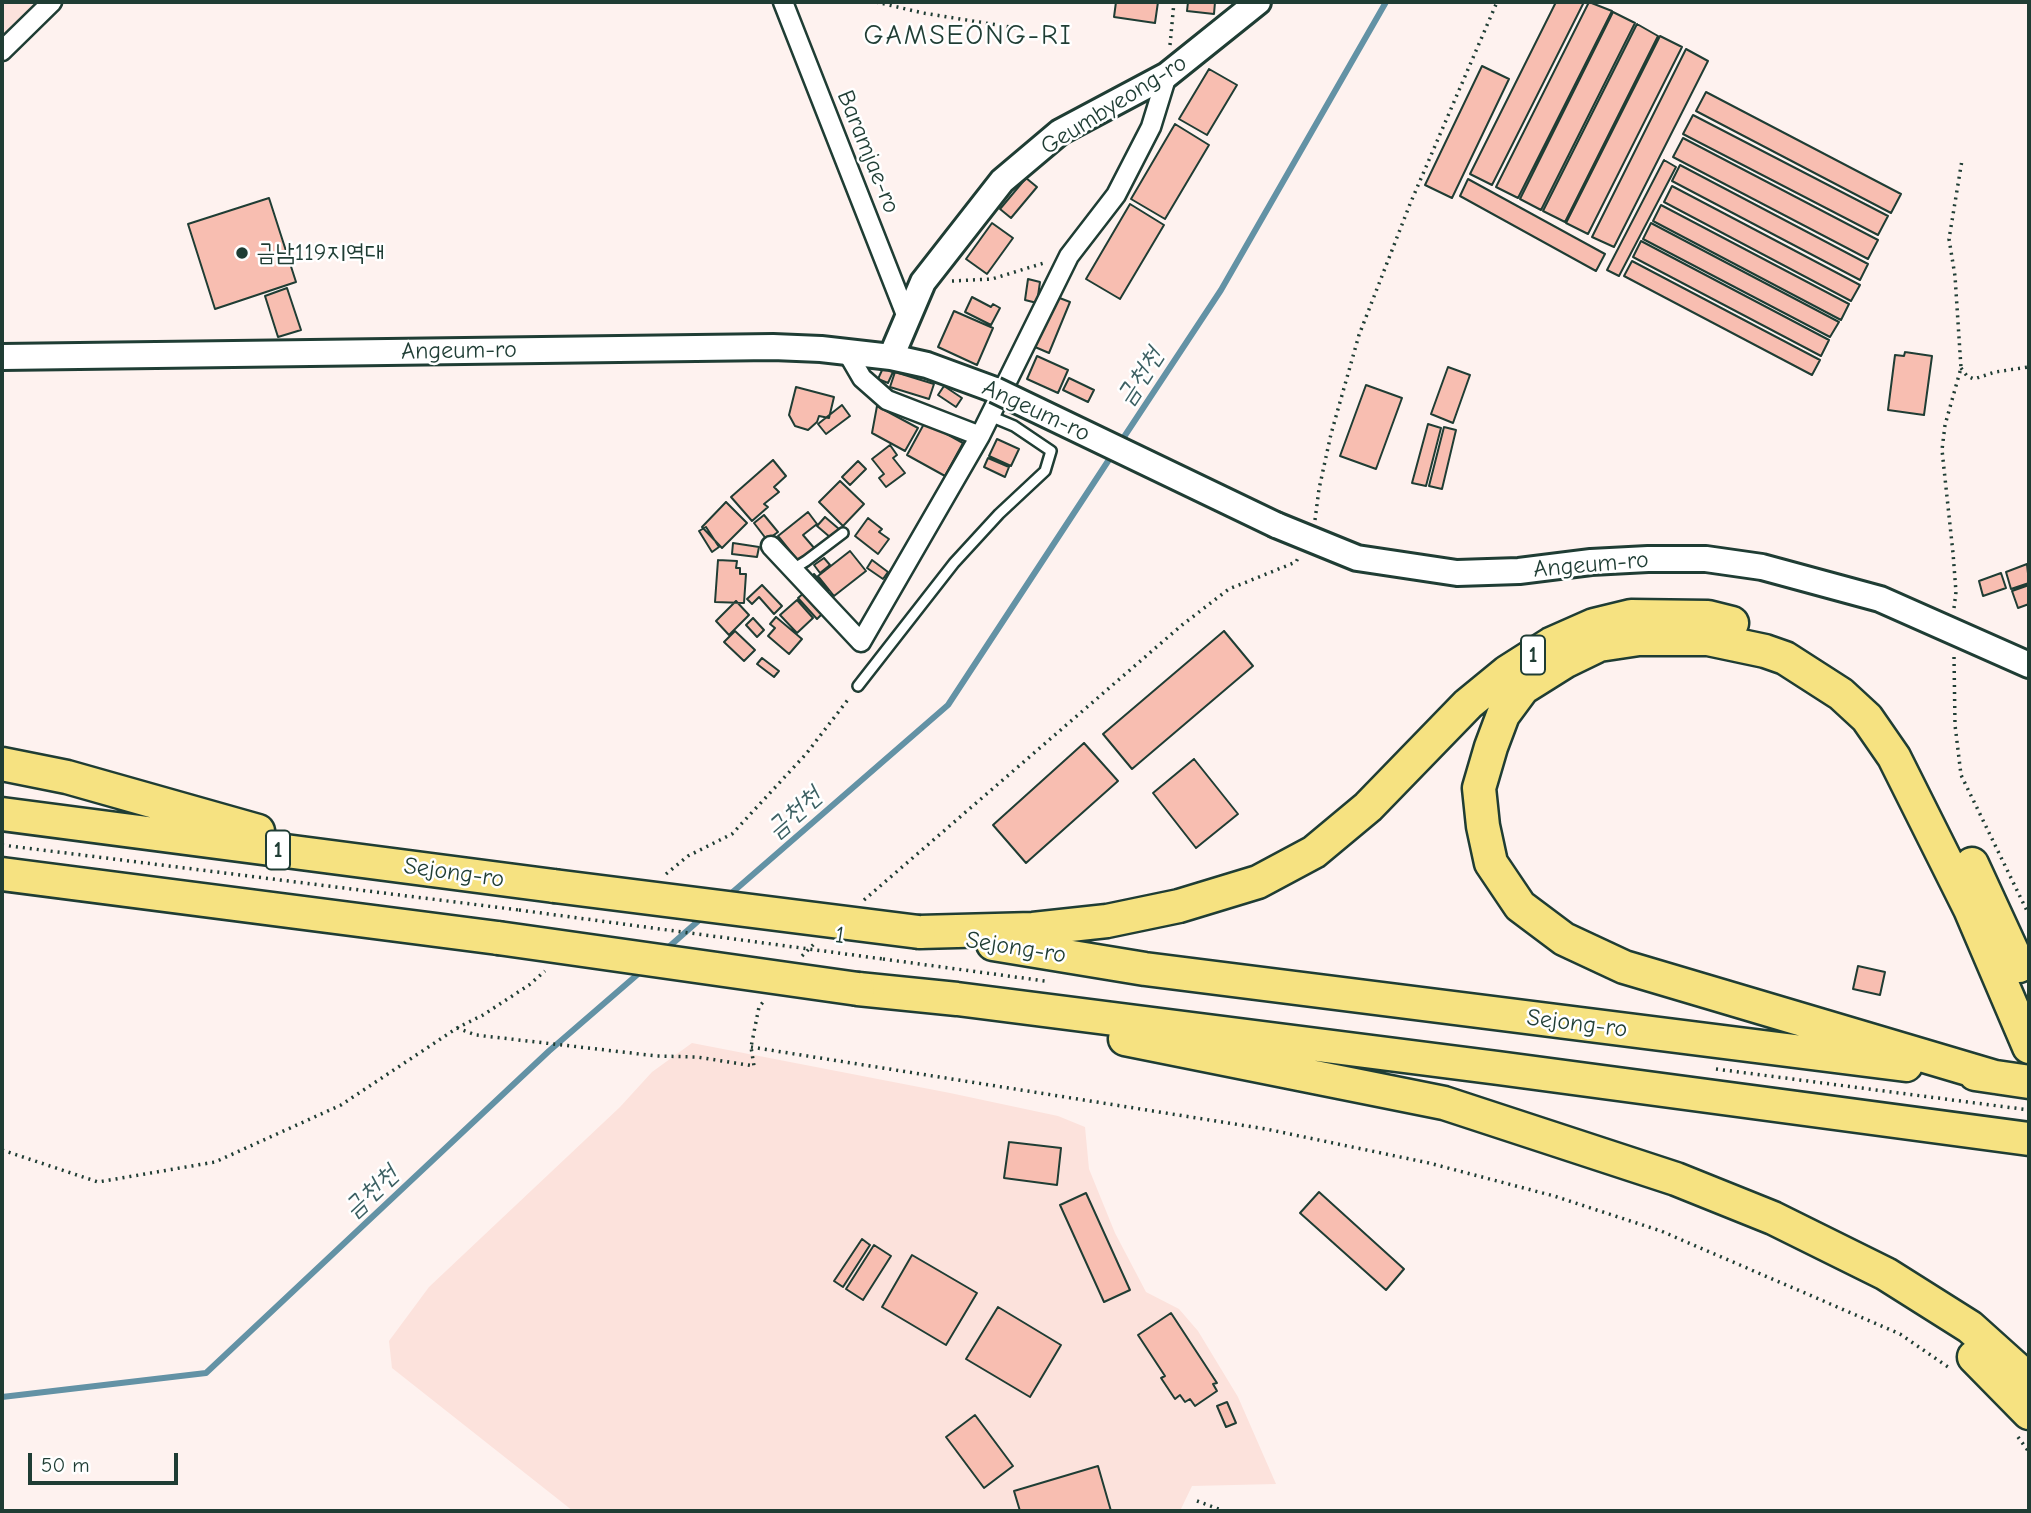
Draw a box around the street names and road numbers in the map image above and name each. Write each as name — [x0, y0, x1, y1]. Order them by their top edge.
street label: Geumbyeong-ro — [1036, 49, 1192, 161]
street label: Baramjae-ro — [830, 86, 906, 218]
street label: Angeum-ro — [401, 336, 517, 366]
street label: Angeum-ro — [978, 374, 1094, 448]
street label: Angeum-ro — [1532, 546, 1650, 584]
road number: 1 — [1521, 636, 1545, 674]
road number: 1 — [266, 830, 290, 870]
street label: Sejong-ro — [402, 852, 506, 894]
street label: 1 — [833, 921, 847, 951]
street label: Sejong-ro — [964, 926, 1068, 970]
street label: Sejong-ro — [1525, 1004, 1629, 1044]

